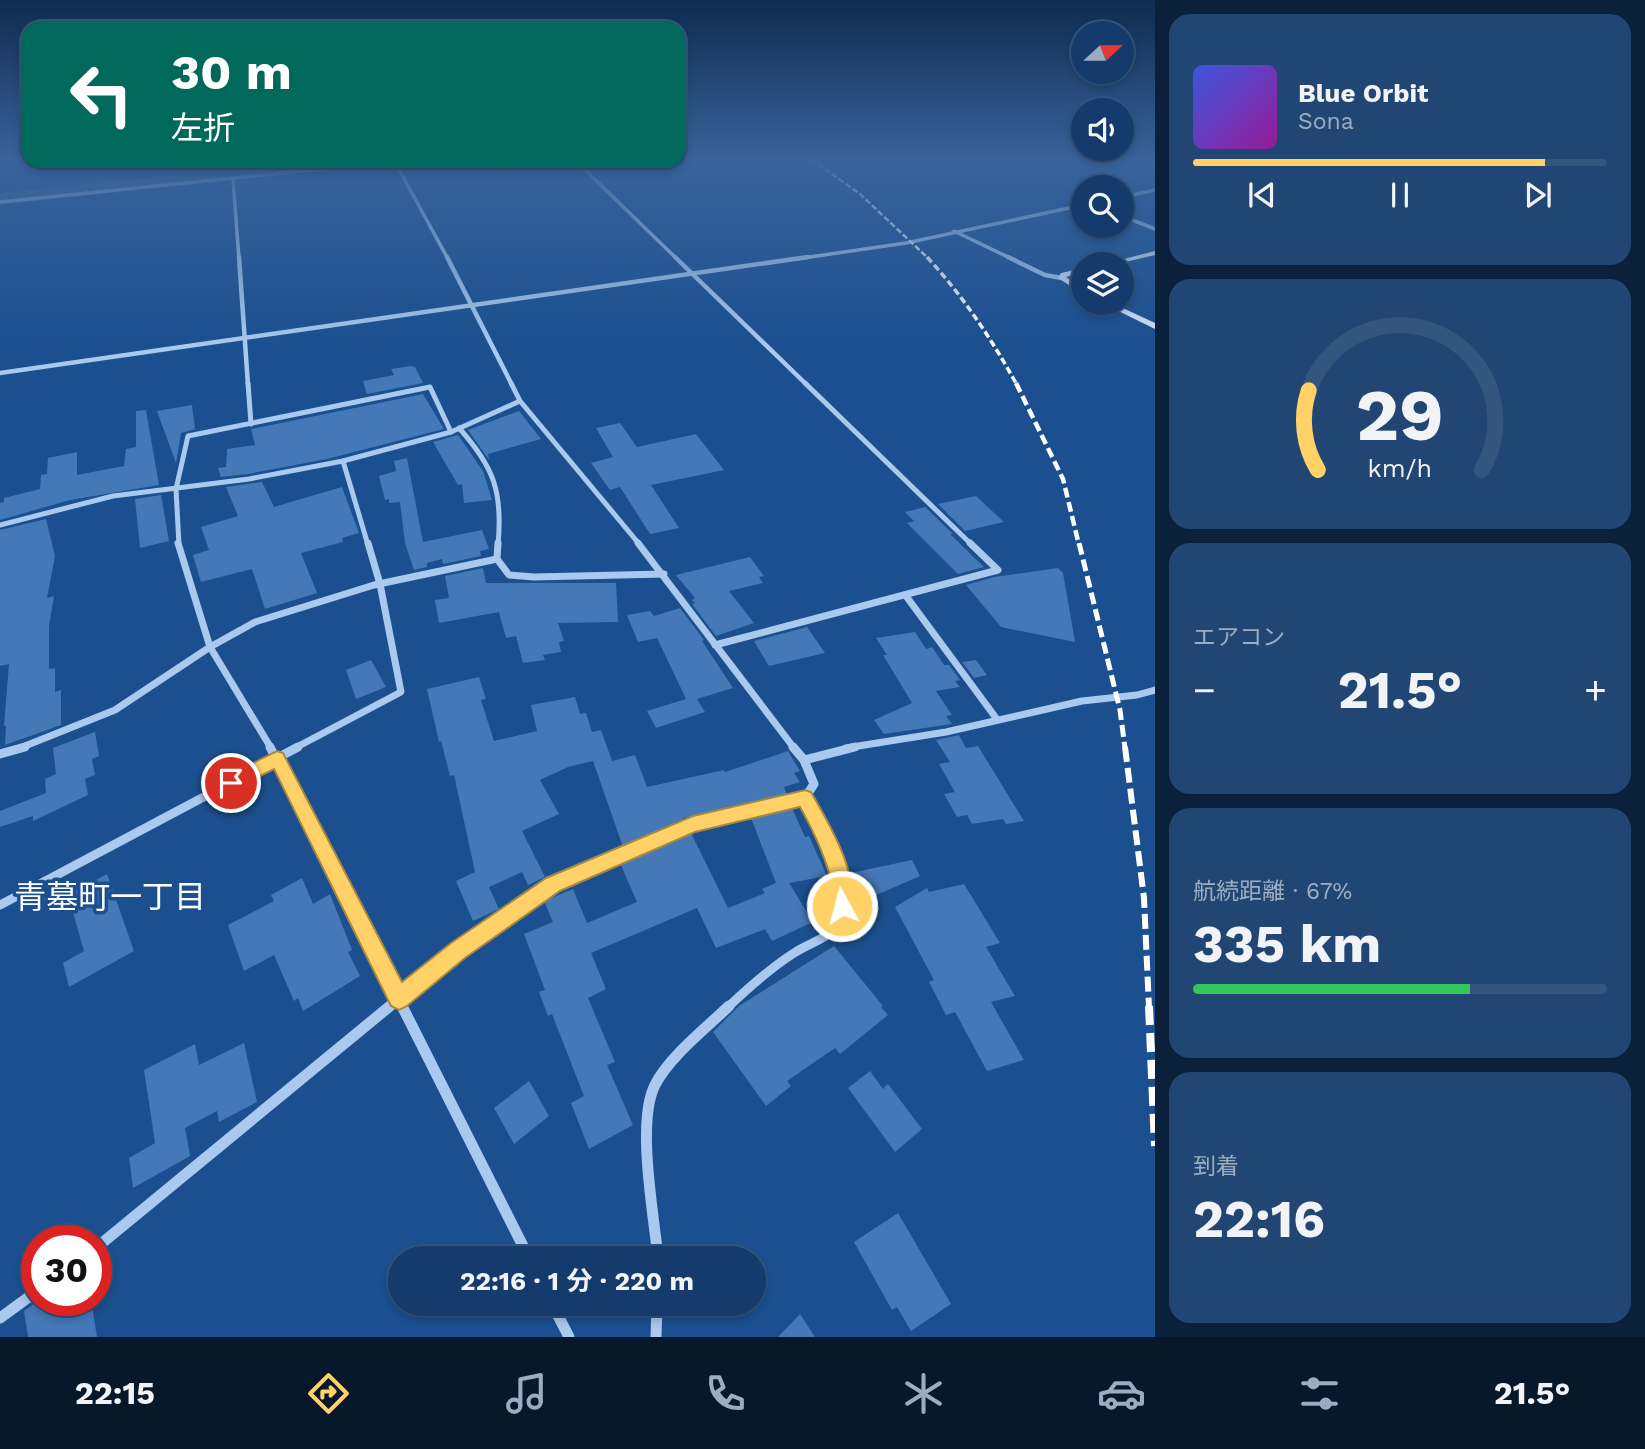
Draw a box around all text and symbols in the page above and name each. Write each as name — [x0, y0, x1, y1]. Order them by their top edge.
north arrow — [1071, 21, 1134, 84]
map controls — [1071, 21, 1134, 315]
text: 30 m — [171, 43, 292, 101]
icon: left — [56, 49, 147, 140]
text: Blue Orbit — [1298, 78, 1428, 108]
button: sound — [1071, 98, 1134, 161]
text: Sona — [1298, 108, 1354, 135]
text: 左折 — [171, 109, 235, 147]
button: search — [1071, 175, 1134, 238]
icon: previous — [1243, 176, 1281, 214]
icon: pause — [1381, 176, 1419, 214]
icon: next — [1519, 176, 1557, 214]
button: layers — [1071, 252, 1134, 315]
text: 29 — [1356, 372, 1444, 458]
text: km/h — [1368, 454, 1432, 483]
text: エアコン — [1193, 624, 1285, 651]
text: 21.5° — [1338, 660, 1462, 721]
text: − — [1193, 668, 1216, 712]
text: + — [1584, 668, 1607, 712]
pin — [201, 753, 261, 813]
icon: arrive — [212, 764, 250, 802]
position arrow — [805, 869, 879, 943]
district label: 青墓町一丁目 — [14, 878, 206, 916]
text: 航続距離 · 67% — [1193, 878, 1352, 905]
text: 335 km — [1193, 914, 1381, 975]
text: 到着 — [1193, 1153, 1239, 1180]
text: 22:16 — [1193, 1189, 1325, 1250]
speed limit sign: 30 — [21, 1225, 112, 1316]
text: 22:16 · 1 分 · 220 m — [460, 1266, 694, 1296]
icon: directions — [304, 1369, 353, 1418]
icon: music — [502, 1369, 551, 1418]
icon: phone — [701, 1369, 750, 1418]
icon: climate — [899, 1369, 948, 1418]
icon: car — [1097, 1369, 1146, 1418]
icon: filters — [1295, 1369, 1344, 1418]
text: 22:15 — [75, 1374, 155, 1412]
text: 21.5° — [1494, 1374, 1570, 1412]

